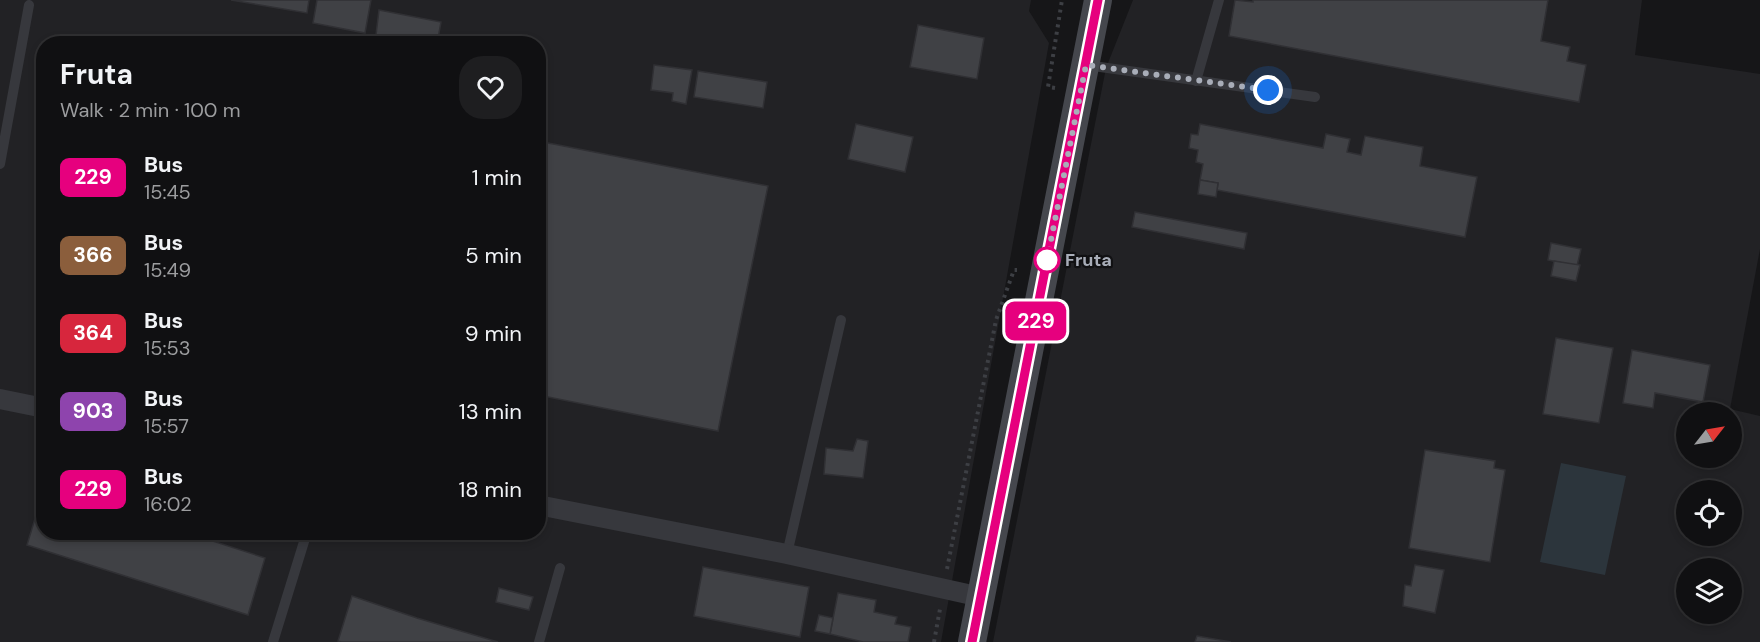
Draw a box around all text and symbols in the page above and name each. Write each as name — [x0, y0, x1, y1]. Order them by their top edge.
text: Fruta — [60, 56, 133, 93]
button: heart — [459, 56, 522, 119]
your location — [1253, 75, 1283, 105]
text: Walk · 2 min · 100 m — [60, 97, 241, 123]
text: Bus — [144, 150, 183, 179]
text: 229 — [74, 163, 112, 191]
text: 1 min — [472, 163, 522, 192]
text: 15:45 — [144, 179, 191, 205]
text: Bus — [144, 228, 183, 257]
text: 366 — [73, 241, 113, 269]
text: 5 min — [465, 241, 522, 270]
marker: Fruta — [1034, 247, 1060, 273]
place label: Fruta — [1065, 248, 1112, 272]
text: 15:49 — [144, 257, 191, 283]
line badge: 229 — [1002, 302, 1070, 340]
text: Bus — [144, 306, 183, 335]
text: 229 — [1017, 307, 1055, 335]
text: 364 — [73, 319, 113, 347]
text: 9 min — [465, 319, 522, 348]
text: 15:53 — [144, 335, 191, 361]
text: Bus — [144, 384, 183, 413]
text: 903 — [73, 397, 113, 425]
text: 13 min — [459, 397, 522, 426]
north arrow — [1676, 402, 1742, 468]
map controls — [1676, 402, 1742, 624]
text: 15:57 — [144, 413, 189, 439]
text: Bus — [144, 462, 183, 491]
text: 229 — [74, 475, 112, 503]
text: 18 min — [458, 475, 522, 504]
button: locate — [1676, 480, 1742, 546]
text: 16:02 — [144, 491, 192, 517]
button: layers — [1676, 558, 1742, 624]

